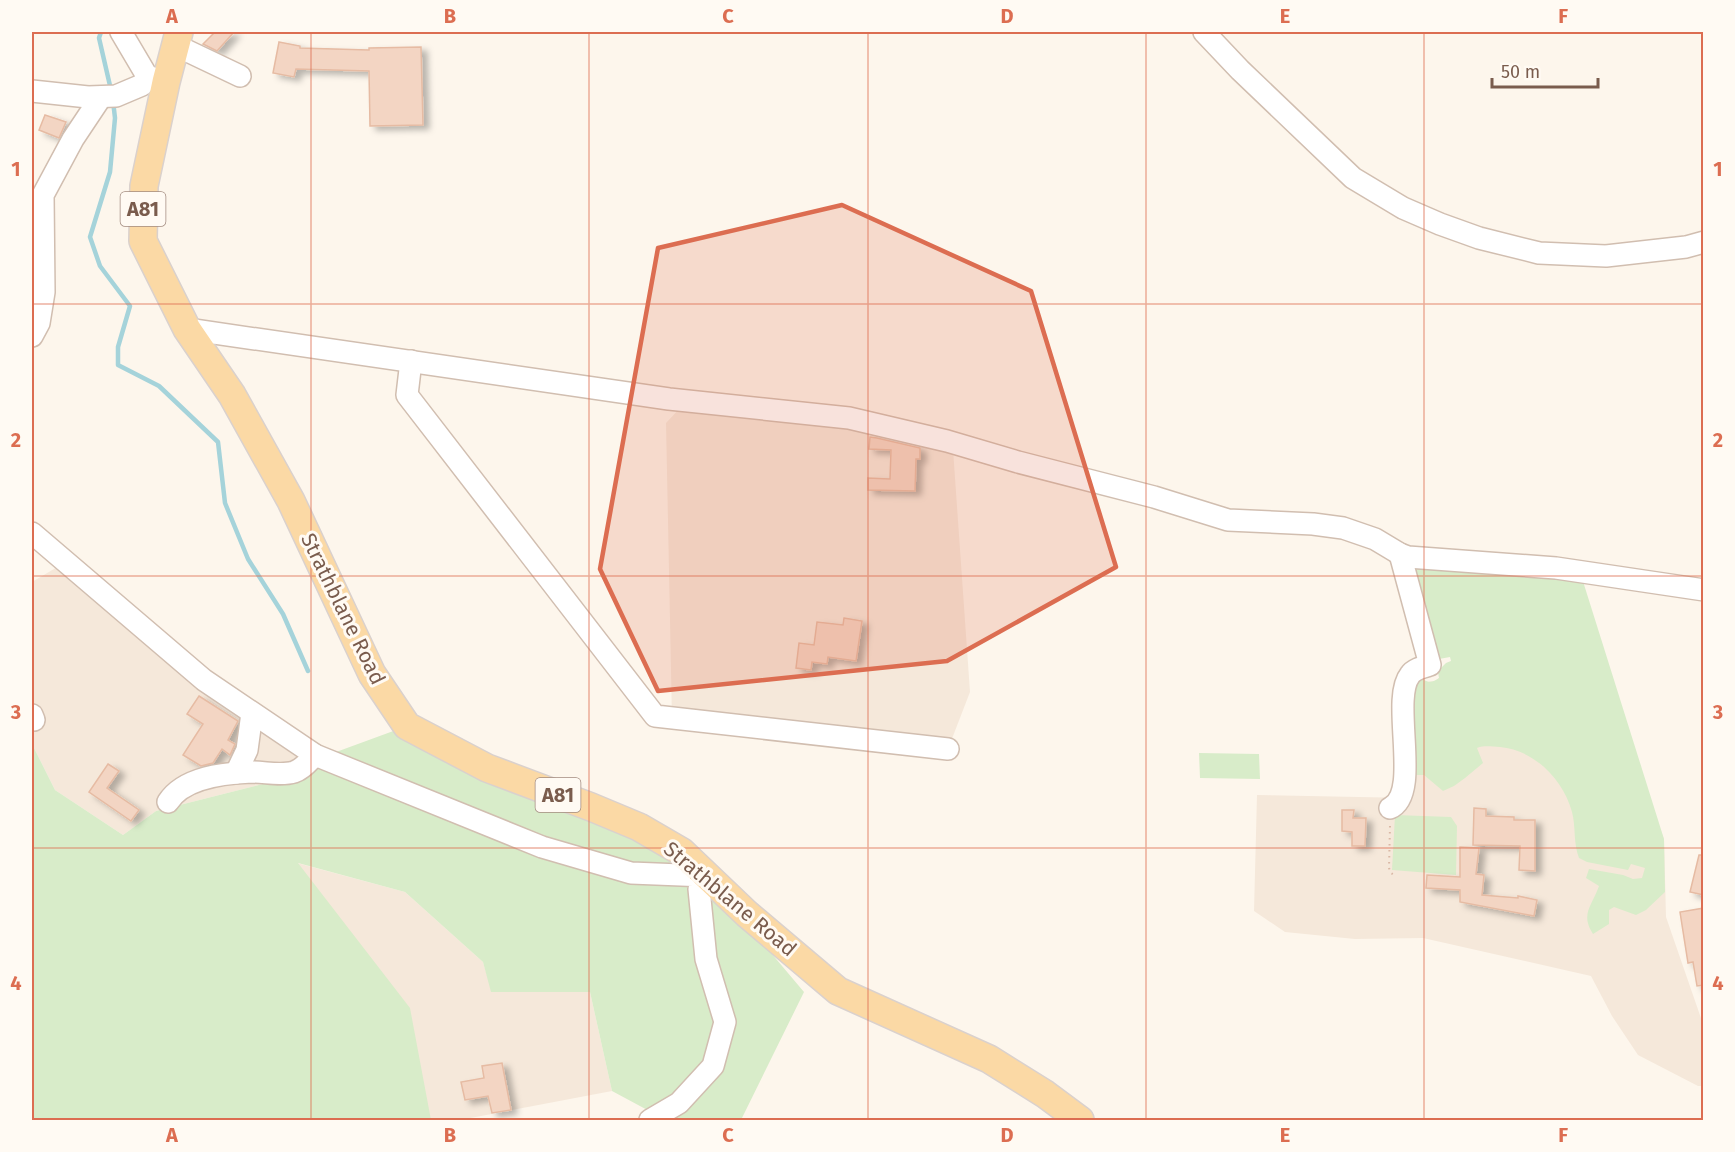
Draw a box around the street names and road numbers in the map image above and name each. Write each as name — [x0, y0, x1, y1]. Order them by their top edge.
road number: A81 — [120, 192, 166, 226]
street label: Strathblane Road — [295, 529, 391, 689]
road number: A81 — [536, 778, 580, 812]
street label: Strathblane Road — [658, 836, 802, 962]

